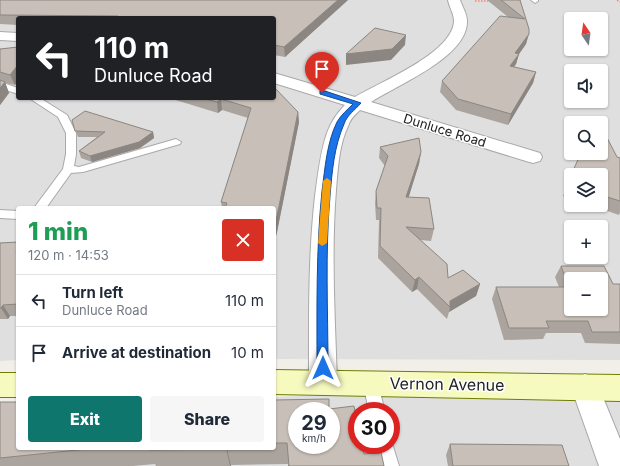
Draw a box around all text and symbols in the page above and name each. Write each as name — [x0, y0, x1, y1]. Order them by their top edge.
north arrow — [564, 12, 608, 56]
map controls — [564, 12, 608, 316]
text: 110 m — [94, 31, 169, 65]
icon: left — [28, 32, 80, 84]
pin — [305, 52, 339, 93]
icon: arrive — [311, 58, 333, 80]
button: sound — [564, 64, 608, 108]
text: Dunluce Road — [94, 65, 213, 86]
street label: Dunluce Road — [402, 110, 488, 150]
button: search — [564, 116, 608, 160]
button: layers — [564, 168, 608, 212]
text: 1 min — [28, 217, 88, 246]
button: close — [222, 219, 264, 261]
button: + — [564, 220, 608, 264]
text: 120 m · 14:53 — [28, 247, 109, 263]
button: − — [564, 272, 608, 316]
text: Turn left — [62, 283, 123, 302]
icon: left — [28, 290, 50, 312]
text: 110 m — [225, 291, 264, 310]
text: Dunluce Road — [62, 302, 148, 318]
icon: arrive — [28, 342, 50, 364]
text: Arrive at destination — [62, 343, 211, 362]
text: 10 m — [231, 343, 264, 362]
position arrow — [302, 347, 344, 389]
street label: Vernon Avenue — [389, 373, 505, 395]
button: Exit — [28, 396, 142, 442]
button: Share — [150, 396, 264, 442]
speed limit sign: 30 — [348, 402, 400, 454]
text: 29 — [301, 411, 327, 435]
text: km/h — [302, 432, 326, 444]

